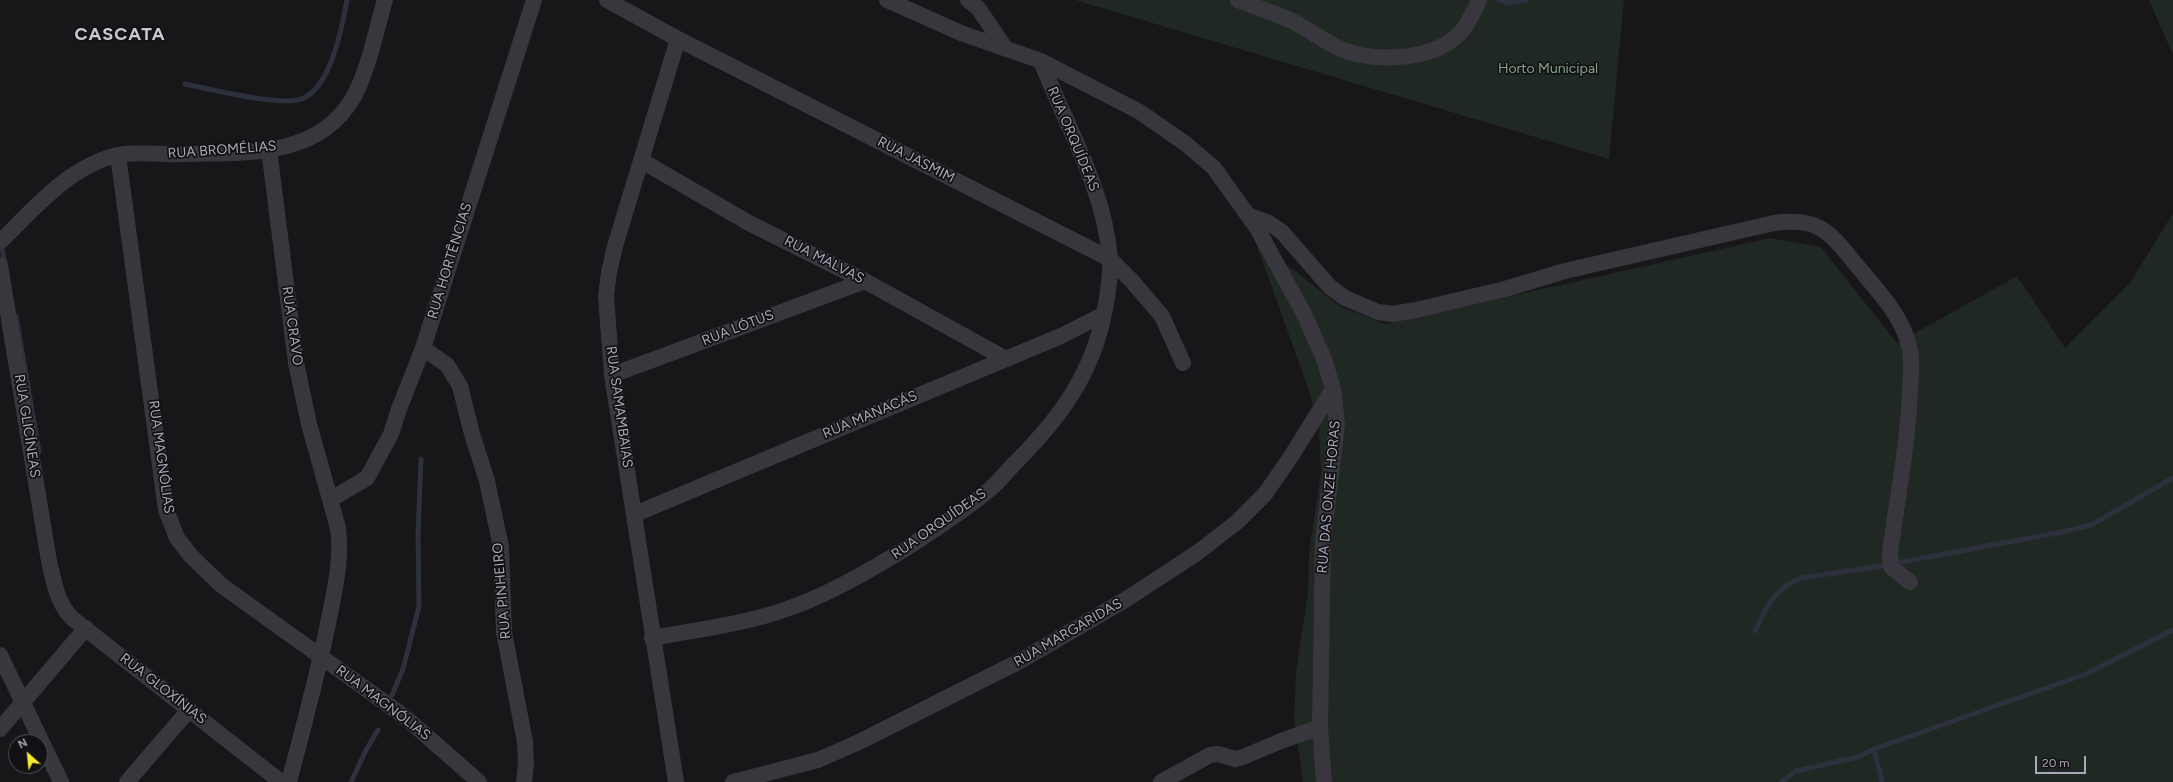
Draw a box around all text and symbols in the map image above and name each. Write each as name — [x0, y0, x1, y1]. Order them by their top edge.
district label: CASCATA — [74, 24, 166, 46]
park label: Horto Municipal — [1498, 61, 1598, 77]
street label: RUA ORQUÍDEAS — [1043, 84, 1103, 194]
street label: RUA JASMIM — [875, 133, 957, 187]
street label: RUA BROMÉLIAS — [167, 138, 277, 162]
street label: RUA HORTÊNCIAS — [424, 201, 476, 321]
street label: RUA MALVAS — [781, 233, 867, 287]
street label: RUA CRAVO — [278, 285, 306, 367]
street label: RUA LÓTUS — [700, 307, 776, 349]
street label: RUA SAMAMBAIAS — [602, 345, 636, 469]
street label: RUA GLICÍNEAS — [11, 373, 43, 479]
street label: RUA MANACÁS — [820, 388, 920, 442]
street label: RUA MAGNÓLIAS — [145, 399, 177, 515]
street label: RUA DAS ONZE HORAS — [1314, 420, 1344, 574]
street label: RUA ORQUÍDEAS — [888, 485, 990, 563]
street label: RUA PINHEIRO — [489, 542, 515, 640]
street label: RUA MARGARIDAS — [1011, 595, 1125, 671]
street label: RUA GLOXÍNIAS — [116, 650, 210, 728]
street label: RUA MAGNÓLIAS — [332, 662, 434, 744]
north arrow — [8, 734, 48, 774]
text: N — [16, 736, 30, 751]
scale bar — [2037, 748, 2088, 774]
text: 20 m — [2042, 756, 2070, 770]

